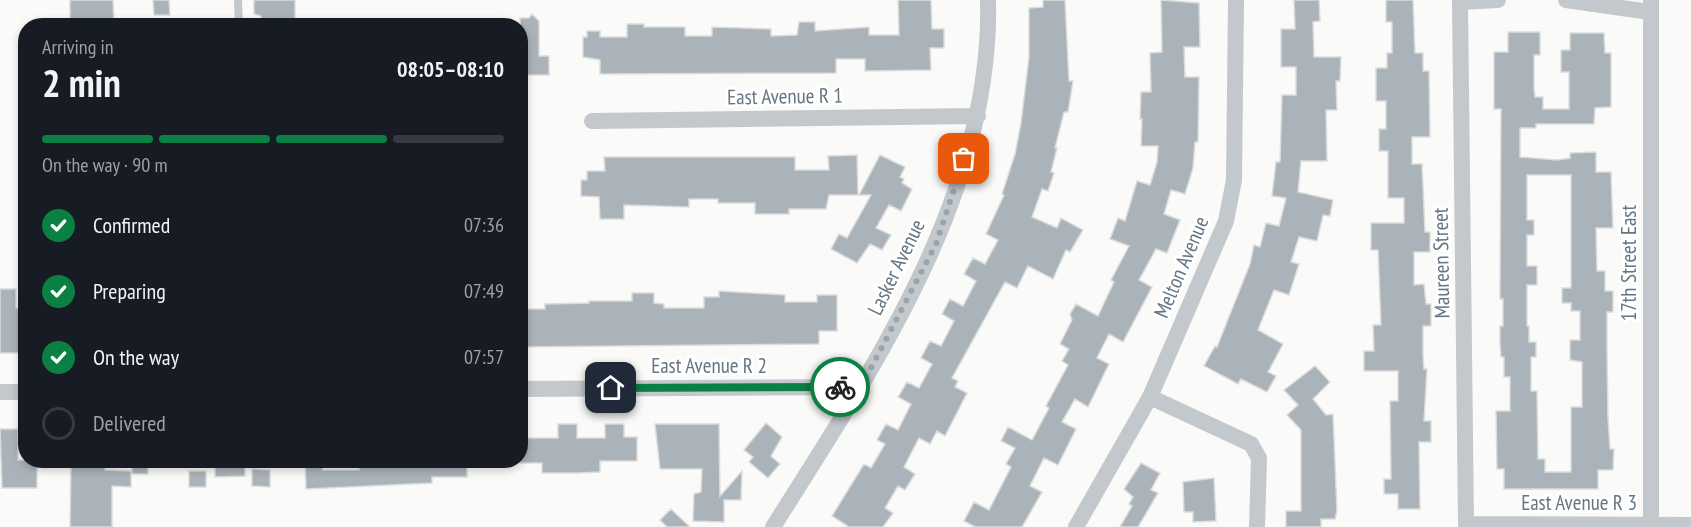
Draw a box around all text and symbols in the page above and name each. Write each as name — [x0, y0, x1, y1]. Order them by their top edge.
text: Arriving in — [42, 34, 114, 60]
text: 08:05–08:10 — [397, 55, 504, 83]
text: 2 min — [42, 57, 121, 108]
street label: East Avenue R 1 — [727, 81, 843, 111]
pin — [938, 133, 989, 184]
icon: bag — [947, 142, 980, 175]
text: On the way · 90 m — [42, 152, 168, 178]
street label: 17th Street East — [1615, 205, 1642, 321]
street label: Maureen Street — [1427, 207, 1455, 319]
icon: check — [42, 209, 75, 242]
text: Confirmed — [93, 211, 170, 239]
text: 07:36 — [464, 212, 504, 238]
street label: Melton Avenue — [1148, 212, 1214, 322]
street label: Lasker Avenue — [861, 215, 931, 319]
icon: check — [42, 275, 75, 308]
text: Preparing — [93, 277, 166, 305]
text: 07:49 — [464, 278, 504, 304]
icon: check — [42, 341, 75, 374]
text: On the way — [93, 343, 179, 371]
text: 07:57 — [464, 344, 504, 370]
street label: East Avenue R 2 — [651, 352, 767, 379]
courier — [810, 357, 870, 417]
pin — [585, 362, 636, 413]
icon: home — [594, 371, 627, 404]
icon: bike — [824, 371, 857, 404]
text: Delivered — [93, 409, 166, 437]
street label: East Avenue R 3 — [1521, 489, 1637, 516]

